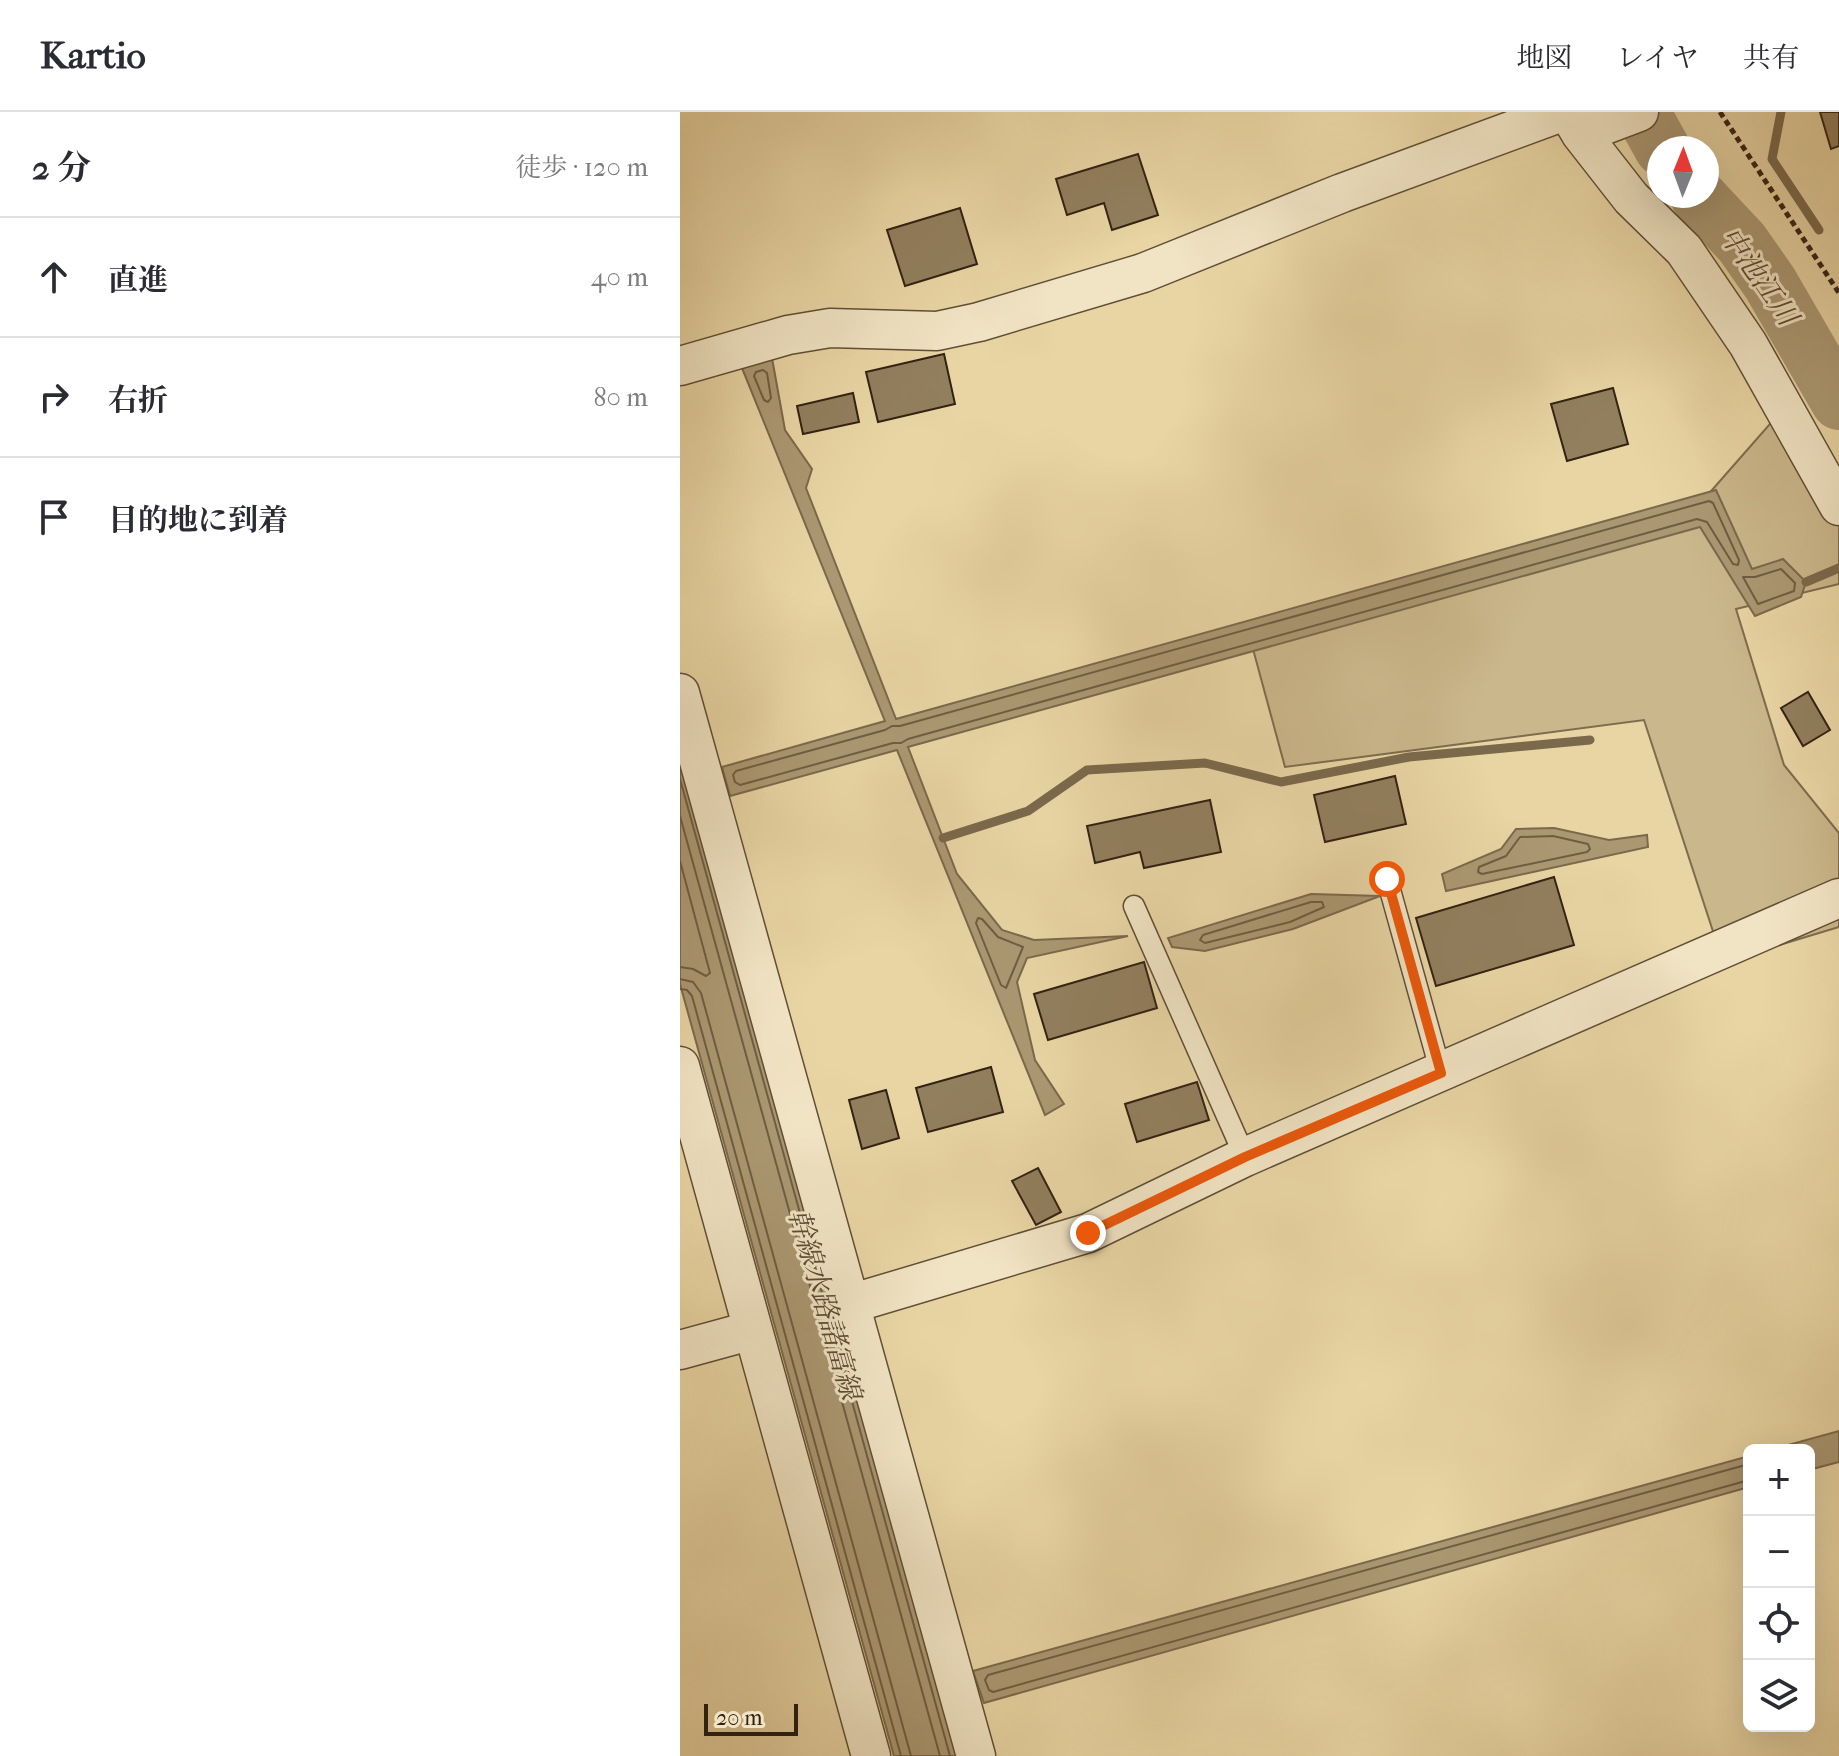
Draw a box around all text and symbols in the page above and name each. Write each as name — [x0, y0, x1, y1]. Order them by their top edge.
text: Kartio — [40, 33, 146, 78]
text: 地図 — [1516, 41, 1572, 74]
text: レイヤ — [1616, 41, 1699, 74]
text: 共有 — [1743, 41, 1799, 74]
north arrow — [1647, 136, 1719, 208]
text: 2 分 — [32, 148, 91, 188]
text: 徒歩 · 120 m — [515, 152, 648, 183]
water label: 中池江川 — [1713, 221, 1806, 334]
icon: ahead — [32, 255, 76, 299]
text: 40 m — [591, 262, 648, 293]
text: 直進 — [108, 263, 168, 298]
icon: right — [32, 375, 76, 419]
text: 80 m — [593, 382, 648, 413]
text: 右折 — [108, 383, 168, 418]
icon: arrive — [32, 495, 76, 539]
text: 目的地に到着 — [108, 503, 288, 538]
route start — [1369, 861, 1405, 897]
water label: 幹線水路諸富線 — [782, 1205, 869, 1406]
route end — [1070, 1215, 1106, 1251]
map controls — [1743, 1444, 1815, 1732]
button: + — [1743, 1444, 1815, 1516]
button: − — [1743, 1516, 1815, 1588]
button: locate — [1743, 1588, 1815, 1660]
button: layers — [1743, 1660, 1815, 1732]
scale bar — [704, 1700, 798, 1736]
text: 20 m — [716, 1705, 762, 1731]

